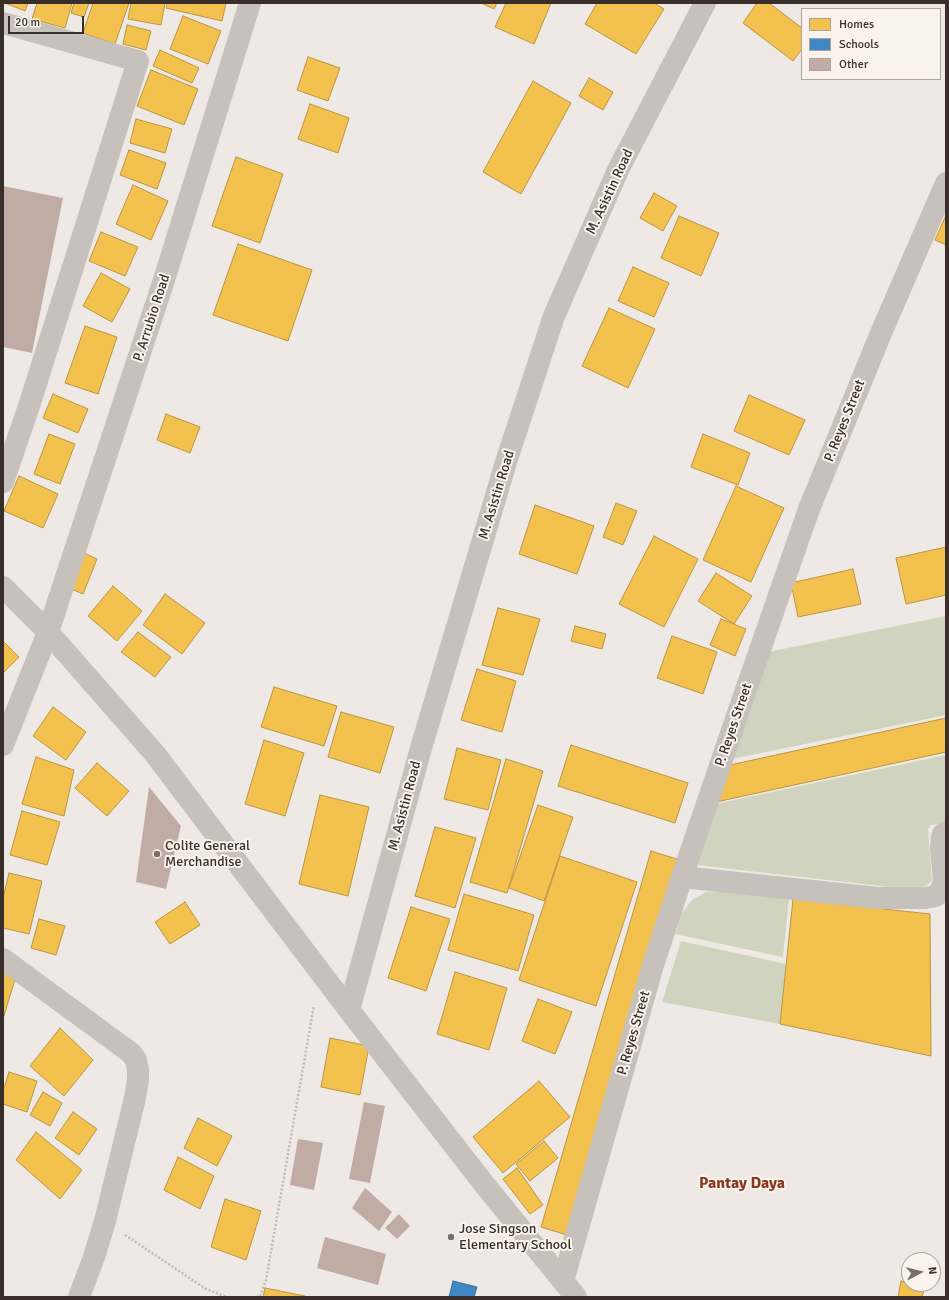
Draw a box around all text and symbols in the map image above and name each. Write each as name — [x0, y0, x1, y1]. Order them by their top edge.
scale bar — [10, 8, 86, 34]
legend — [801, 8, 941, 80]
text: 20 m — [15, 15, 40, 30]
text: Homes — [839, 17, 874, 32]
text: Schools — [839, 37, 879, 52]
text: Other — [839, 57, 868, 72]
street label: M. Asistin Road — [583, 147, 637, 237]
street label: P. Arrubio Road — [130, 272, 174, 364]
street label: P. Reyes Street — [821, 378, 869, 464]
street label: M. Asistin Road — [475, 448, 519, 542]
street label: P. Reyes Street — [712, 681, 756, 769]
street label: M. Asistin Road — [385, 759, 425, 853]
place label: Colite General Merchandise — [165, 838, 250, 870]
marker: Colite General Merchandise — [152, 849, 162, 859]
street label: P. Reyes Street — [614, 989, 654, 1077]
district label: Pantay Daya — [699, 1174, 785, 1194]
place label: Jose Singson Elementary School — [459, 1221, 572, 1254]
marker: Jose Singson Elementary School — [446, 1232, 456, 1242]
north arrow — [901, 1252, 941, 1292]
text: N — [925, 1266, 939, 1275]

